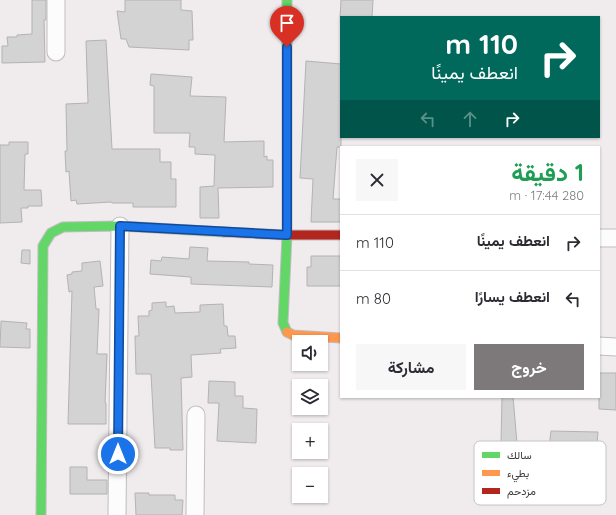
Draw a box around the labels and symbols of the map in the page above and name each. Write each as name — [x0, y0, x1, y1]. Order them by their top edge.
pin — [270, 6, 304, 47]
position arrow — [97, 433, 139, 475]
legend — [474, 441, 606, 505]
text: سالك — [507, 448, 532, 462]
text: بطيء — [507, 466, 529, 483]
text: مزدحم — [507, 484, 536, 499]

